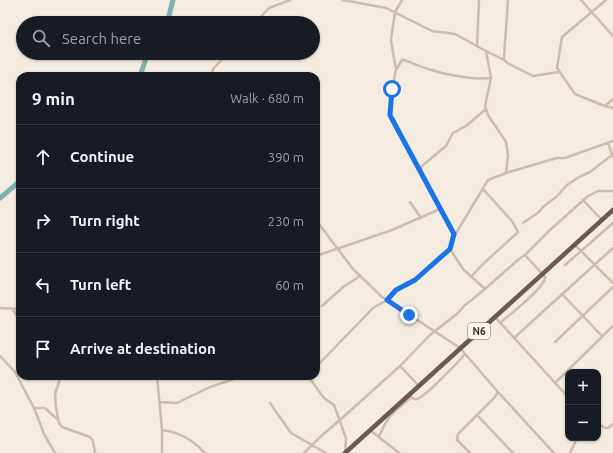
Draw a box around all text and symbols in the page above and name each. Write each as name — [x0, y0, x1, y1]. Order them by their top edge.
search box — [16, 16, 320, 60]
icon: search — [30, 27, 52, 49]
text: Search here — [62, 30, 141, 47]
route start — [383, 80, 401, 98]
text: 9 min — [32, 89, 75, 108]
text: Walk · 680 m — [230, 91, 304, 105]
icon: ahead — [32, 146, 54, 168]
text: Continue — [70, 148, 134, 165]
text: 390 m — [268, 150, 304, 164]
icon: right — [32, 210, 54, 232]
text: Turn right — [70, 212, 140, 229]
text: 230 m — [268, 214, 304, 228]
icon: left — [32, 274, 54, 296]
text: Turn left — [70, 276, 131, 293]
text: 60 m — [275, 278, 304, 292]
route end — [400, 306, 418, 324]
road number: N6 — [468, 323, 490, 339]
icon: arrive — [32, 338, 54, 360]
text: Arrive at destination — [70, 340, 216, 357]
map controls — [565, 369, 601, 441]
button: + — [565, 369, 601, 405]
button: − — [565, 405, 601, 441]

